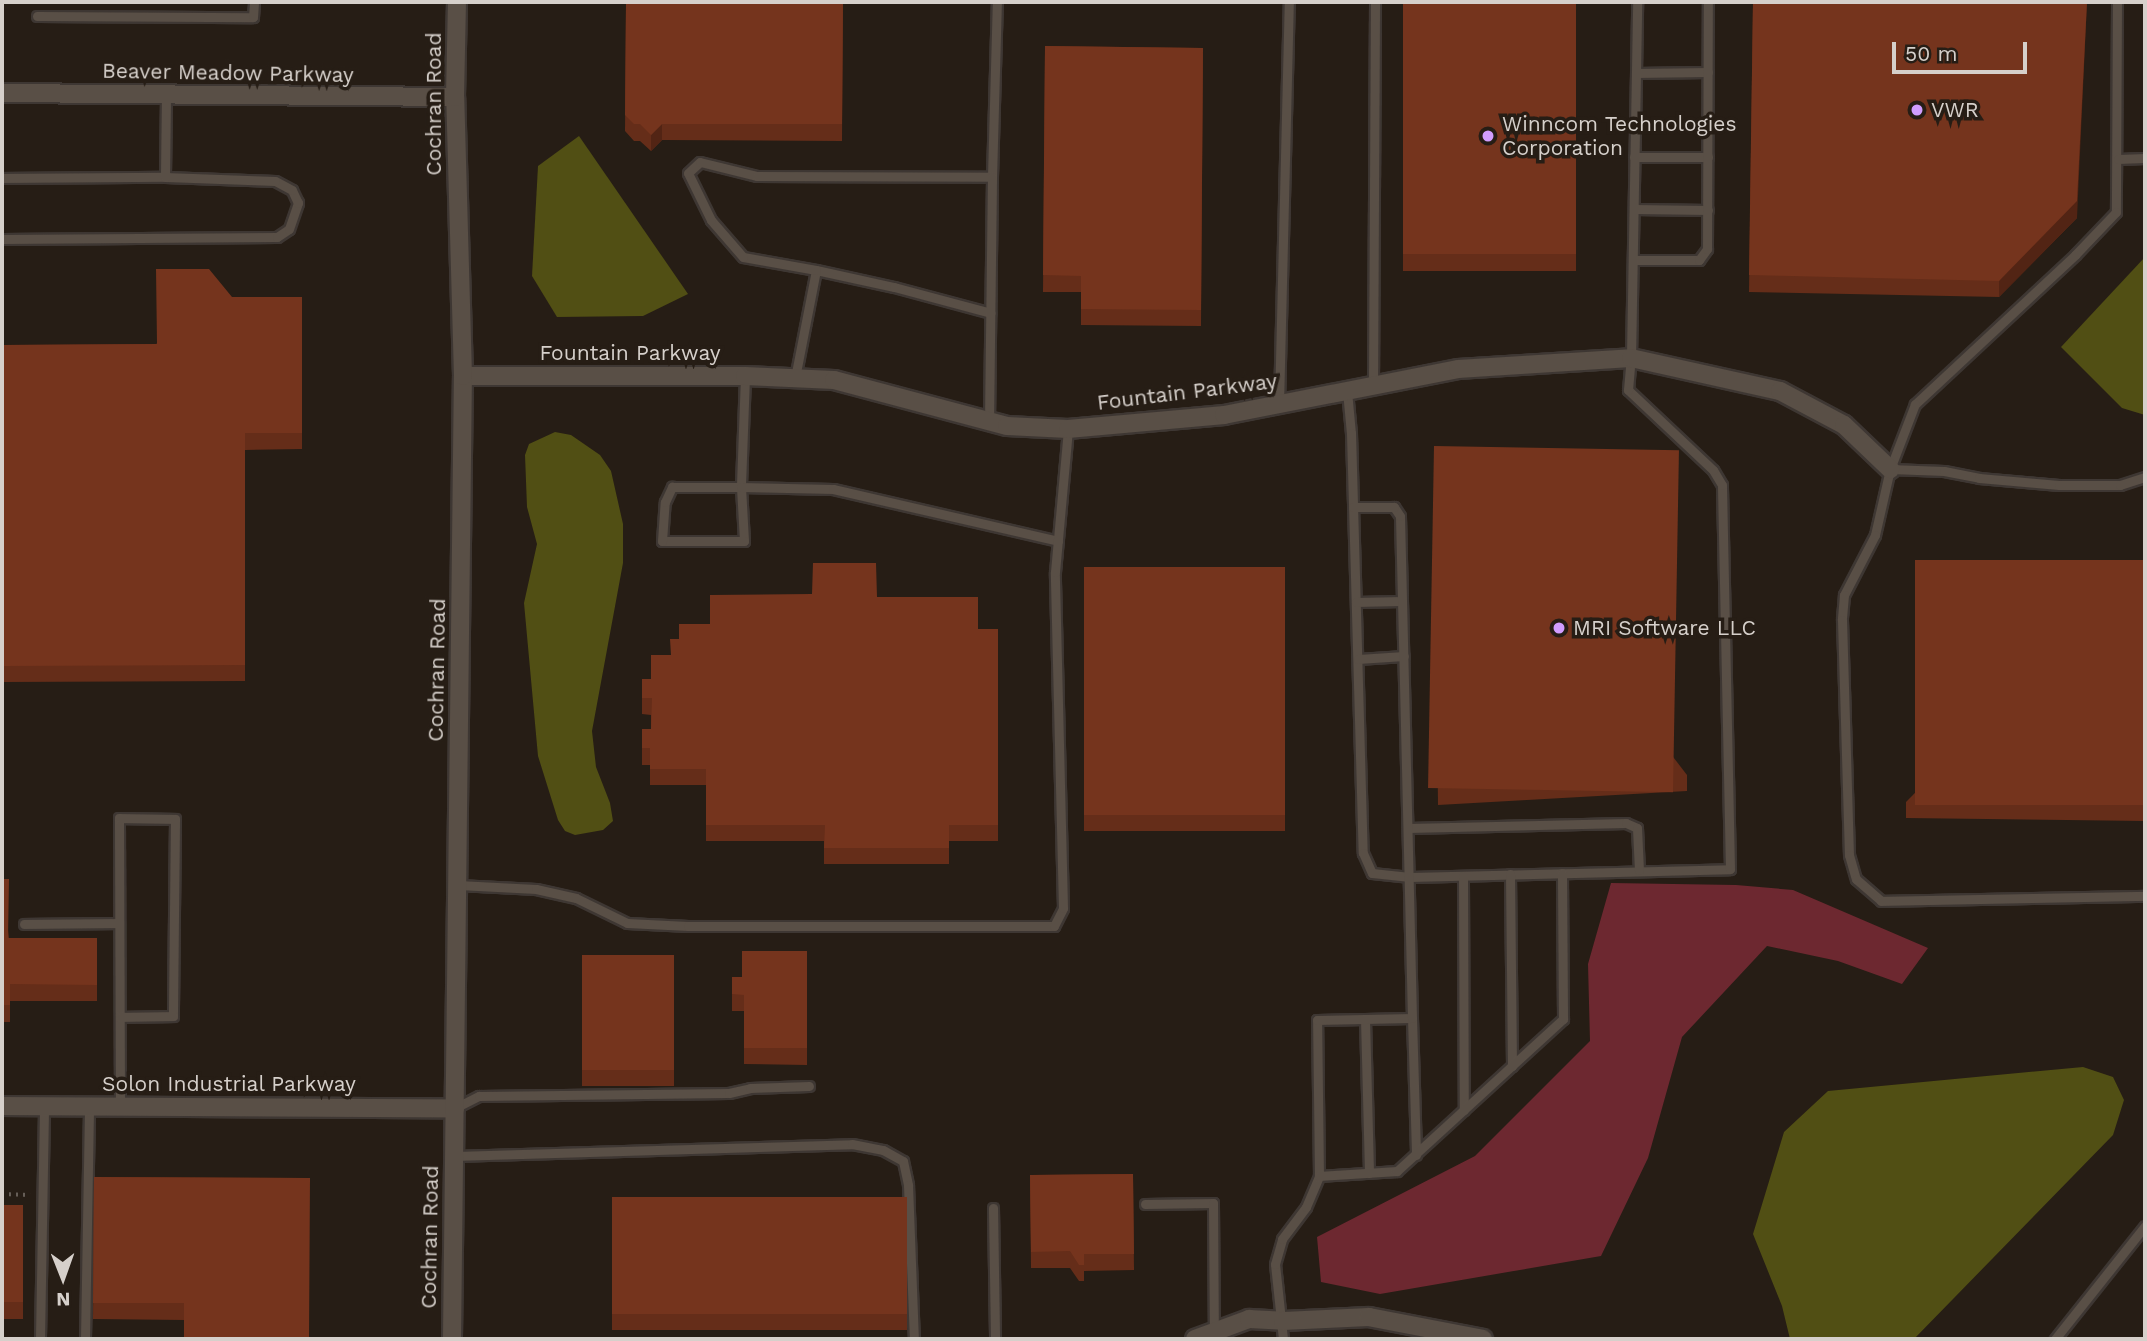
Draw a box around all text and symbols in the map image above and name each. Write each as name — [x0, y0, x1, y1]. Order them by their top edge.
scale bar — [1895, 28, 2030, 72]
street label: Cochran Road — [421, 32, 447, 176]
text: 50 m — [1905, 41, 1957, 66]
street label: Beaver Meadow Parkway — [101, 58, 355, 88]
place label: VWR — [1931, 97, 1979, 123]
marker: VWR — [1909, 102, 1925, 118]
place label: Winncom Technologies Corporation — [1502, 111, 1737, 161]
marker: Winncom Technologies Corporation — [1480, 128, 1496, 144]
street label: Fountain Parkway — [539, 340, 721, 366]
street label: Fountain Parkway — [1096, 368, 1278, 416]
street label: Cochran Road — [423, 598, 451, 742]
place label: MRI Software LLC — [1573, 615, 1756, 641]
marker: MRI Software LLC — [1551, 620, 1567, 636]
street label: Solon Industrial Parkway — [102, 1071, 356, 1097]
street label: Cochran Road — [416, 1165, 444, 1309]
north arrow — [28, 1243, 98, 1313]
text: N — [56, 1288, 71, 1311]

